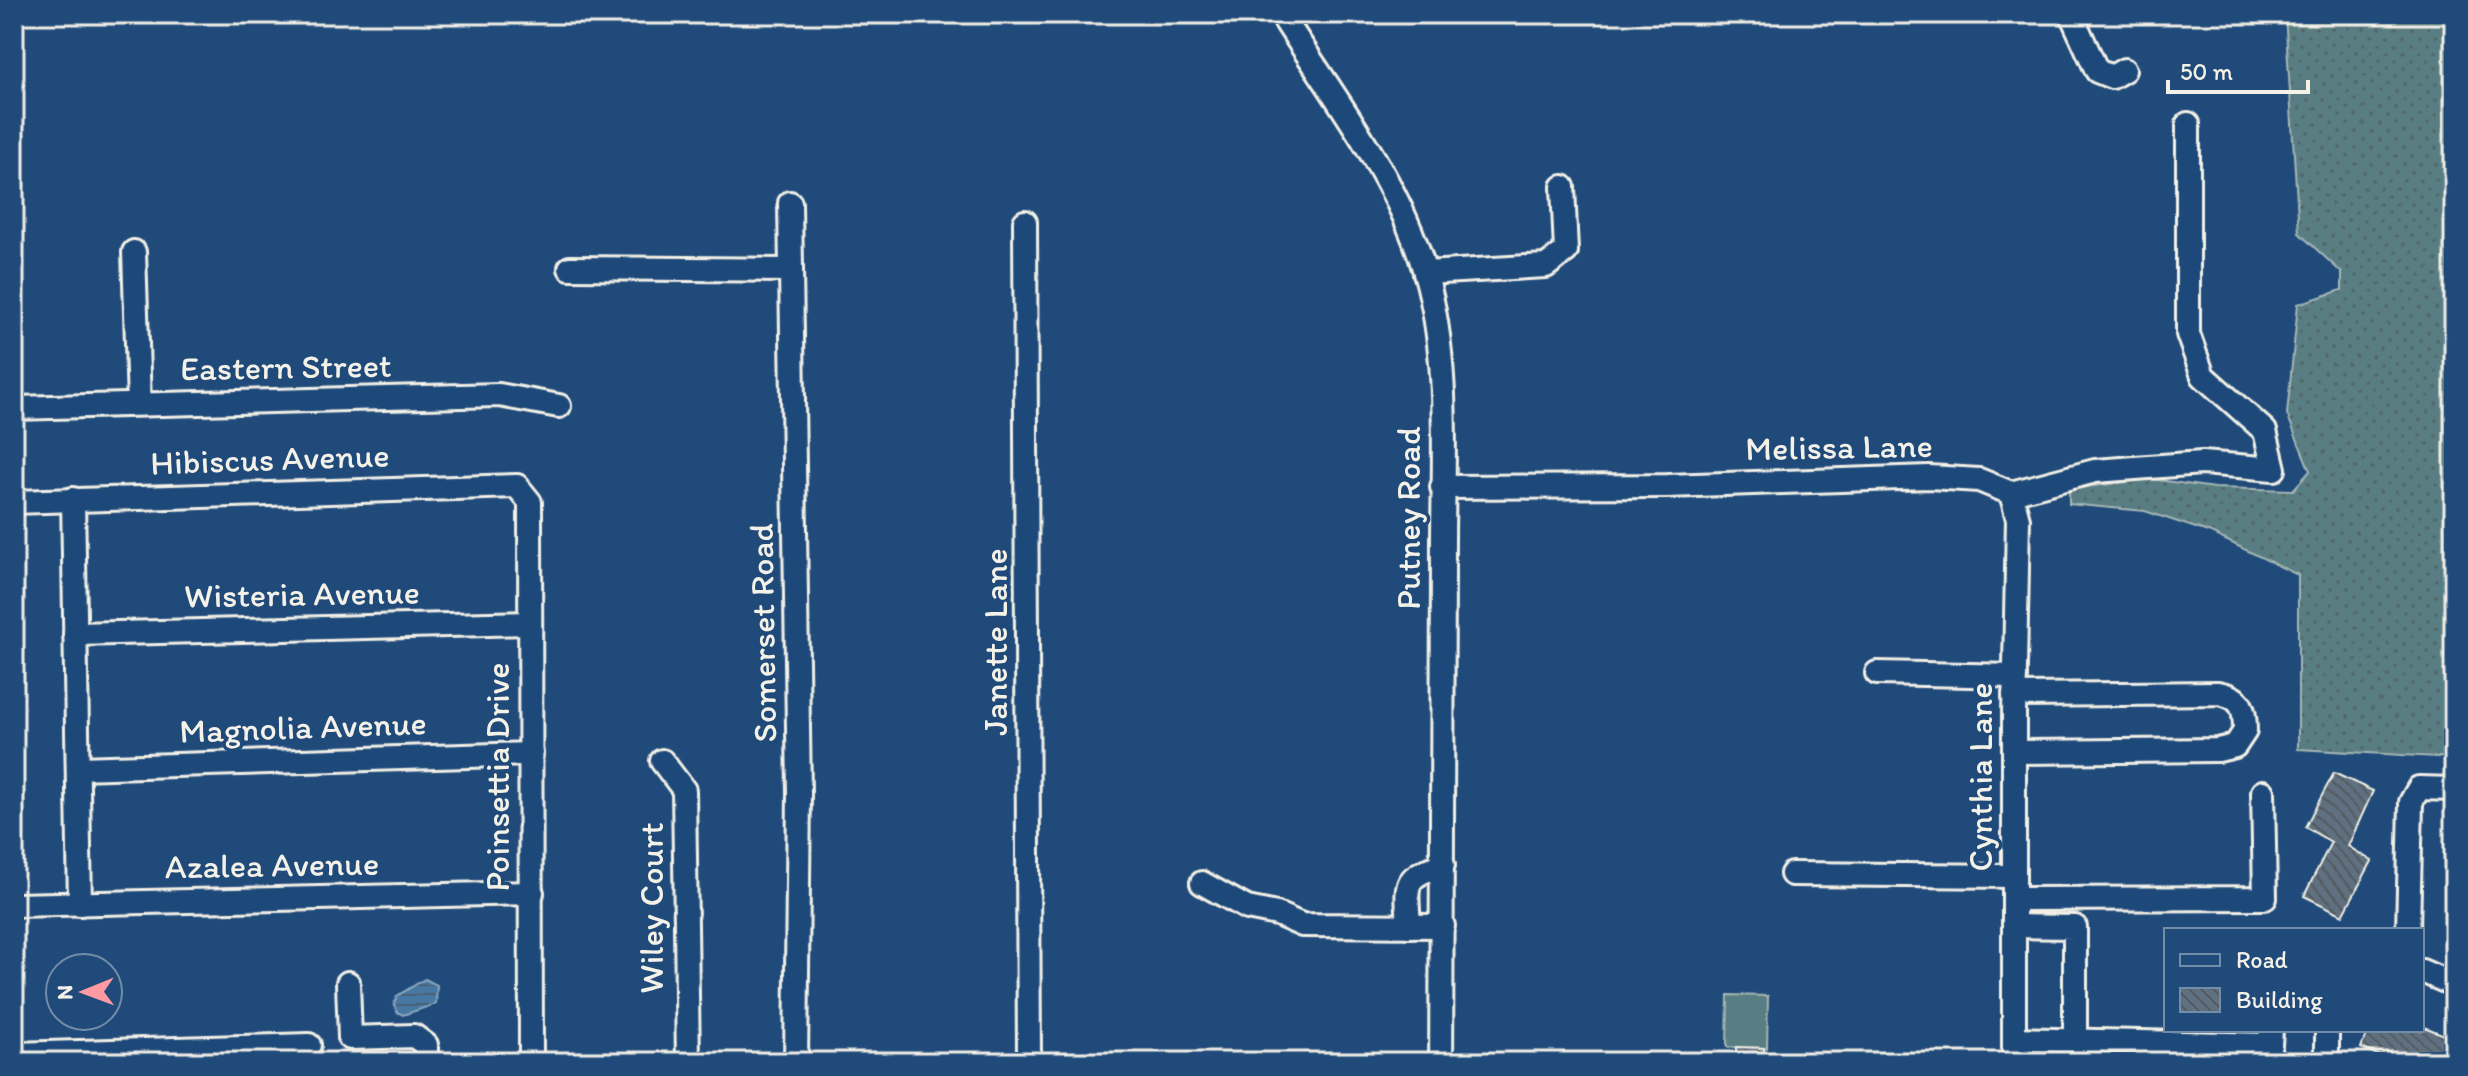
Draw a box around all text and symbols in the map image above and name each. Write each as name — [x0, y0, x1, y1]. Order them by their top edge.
scale bar — [2168, 44, 2308, 94]
text: 50 m — [2180, 57, 2233, 86]
street label: Eastern Street — [180, 345, 392, 389]
street label: Melissa Lane — [1745, 425, 1933, 469]
street label: Putney Road — [1388, 426, 1429, 610]
street label: Hibiscus Avenue — [150, 434, 390, 484]
street label: Somerset Road — [741, 523, 785, 743]
street label: Janette Lane — [975, 548, 1016, 736]
street label: Wisteria Avenue — [184, 571, 420, 617]
street label: Poinsettia Drive — [477, 662, 518, 892]
street label: Cynthia Lane — [1960, 683, 2001, 871]
street label: Magnolia Avenue — [179, 702, 427, 752]
street label: Wiley Court — [631, 822, 672, 994]
street label: Azalea Avenue — [165, 843, 379, 887]
legend — [2164, 928, 2424, 1032]
text: Road — [2236, 945, 2288, 974]
north arrow — [44, 952, 124, 1032]
text: N — [51, 985, 78, 1000]
text: Building — [2236, 985, 2323, 1014]

